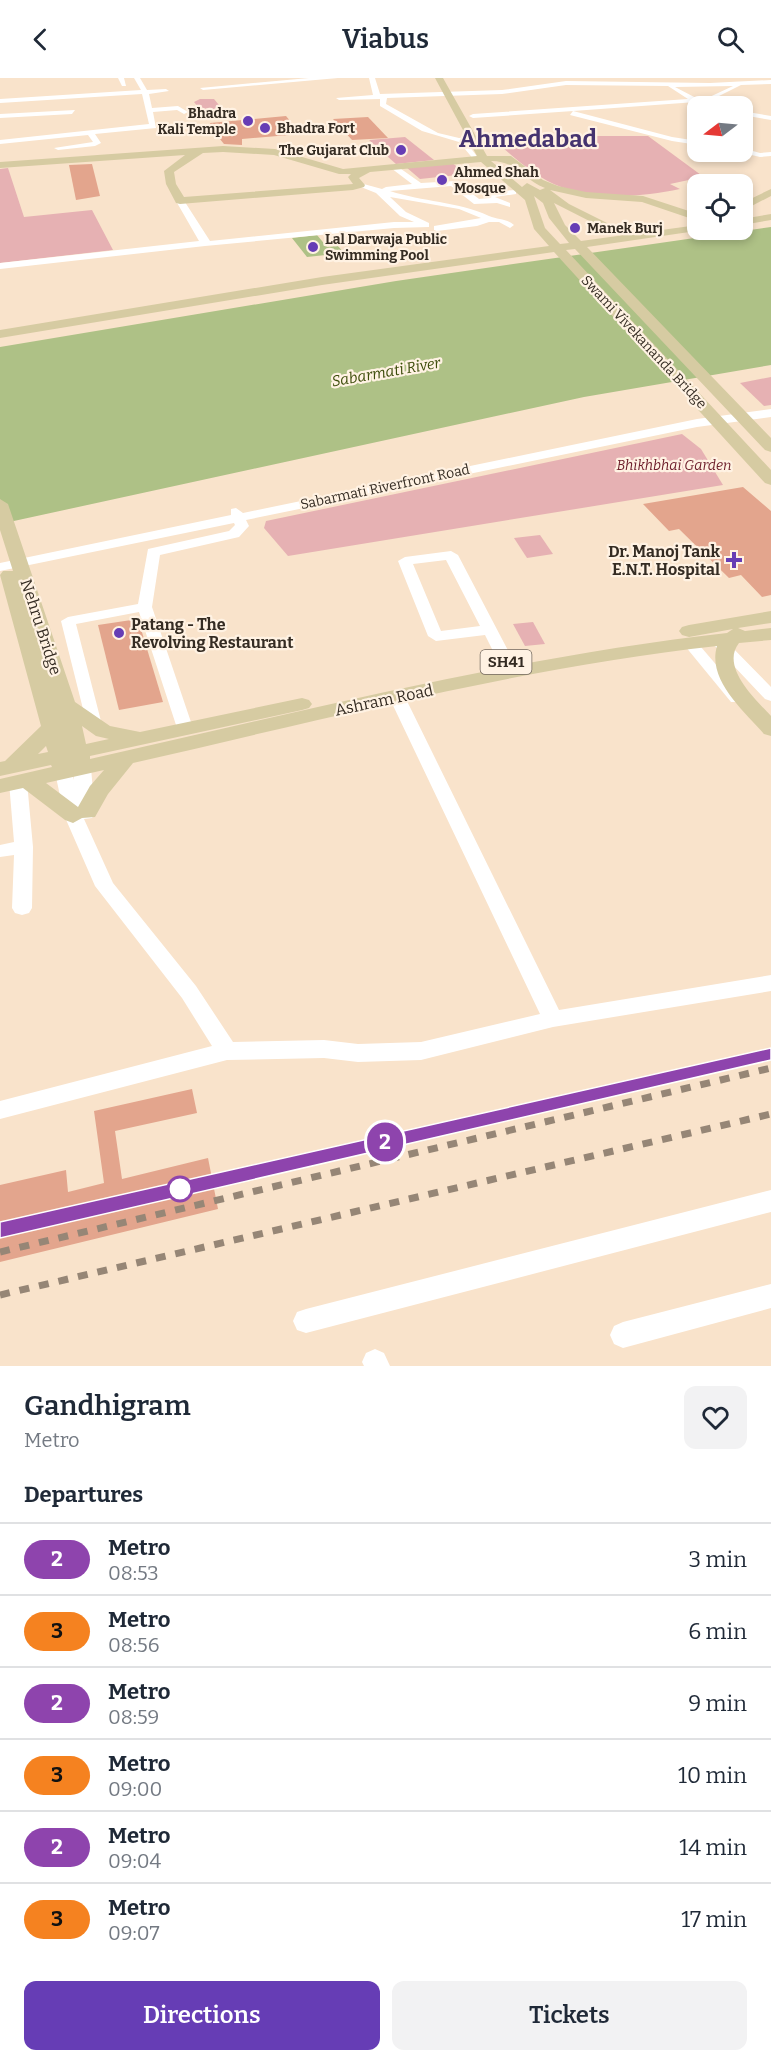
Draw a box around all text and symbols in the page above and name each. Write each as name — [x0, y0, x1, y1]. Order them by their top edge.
icon: back — [24, 23, 57, 56]
text: Viabus — [342, 23, 429, 55]
icon: search — [714, 23, 747, 56]
north arrow — [687, 96, 753, 162]
map controls — [687, 96, 753, 240]
place label: Bhadra Kali Temple — [158, 105, 236, 138]
marker: Bhadra Kali Temple — [241, 114, 255, 128]
place label: Bhadra Fort — [277, 120, 356, 137]
marker: Bhadra Fort — [258, 121, 272, 135]
district label: Ahmedabad — [459, 125, 598, 153]
place label: The Gujarat Club — [279, 142, 389, 159]
marker: The Gujarat Club — [394, 143, 408, 157]
place label: Ahmed Shah Mosque — [454, 164, 539, 197]
marker: Ahmed Shah Mosque — [435, 173, 449, 187]
button: locate — [687, 174, 753, 240]
place label: Manek Burj — [587, 220, 663, 237]
marker: Manek Burj — [568, 221, 582, 235]
place label: Lal Darwaja Public Swimming Pool — [325, 231, 447, 264]
marker: Lal Darwaja Public Swimming Pool — [306, 240, 320, 254]
street label: Swami Vivekananda Bridge — [578, 272, 710, 412]
water label: Sabarmati River — [330, 353, 443, 390]
park label: Bhikhbhai Garden — [616, 457, 732, 474]
street label: Sabarmati Riverfront Road — [299, 461, 471, 513]
place label: Dr. Manoj Tank E.N.T. Hospital — [608, 542, 720, 579]
marker: Dr. Manoj Tank E.N.T. Hospital — [725, 551, 743, 569]
street label: Nehru Bridge — [17, 577, 65, 677]
place label: Patang - The Revolving Restaurant — [131, 615, 294, 652]
marker: Patang - The Revolving Restaurant — [112, 626, 126, 640]
road number: SH41 — [480, 650, 532, 674]
street label: Ashram Road — [333, 680, 435, 720]
line badge: 2 — [366, 1122, 404, 1162]
text: 2 — [379, 1129, 391, 1155]
unlabelled marker — [167, 1176, 193, 1202]
button: heart — [684, 1386, 747, 1449]
text: Gandhigram — [24, 1389, 191, 1422]
text: Metro — [24, 1428, 80, 1452]
text: Departures — [24, 1481, 143, 1508]
text: Metro — [108, 1534, 170, 1561]
text: 2 — [51, 1546, 63, 1572]
text: 3 min — [689, 1546, 747, 1573]
text: 08:53 — [108, 1561, 159, 1585]
text: Metro — [108, 1606, 170, 1633]
text: 3 — [51, 1618, 63, 1644]
text: 6 min — [688, 1618, 747, 1645]
text: 08:56 — [108, 1633, 159, 1657]
text: Metro — [108, 1678, 170, 1705]
text: 2 — [51, 1690, 63, 1716]
text: 9 min — [688, 1690, 747, 1717]
text: 08:59 — [108, 1705, 159, 1729]
text: Metro — [108, 1750, 170, 1777]
text: 3 — [51, 1762, 63, 1788]
text: 10 min — [678, 1762, 747, 1789]
text: 09:00 — [108, 1777, 162, 1801]
text: Metro — [108, 1822, 170, 1849]
text: 2 — [51, 1834, 63, 1860]
text: 14 min — [679, 1834, 747, 1861]
text: 09:04 — [108, 1849, 161, 1873]
text: Metro — [108, 1894, 170, 1921]
text: 3 — [51, 1906, 63, 1932]
text: 17 min — [681, 1906, 747, 1933]
text: 09:07 — [108, 1921, 160, 1945]
button: Directions — [24, 1981, 380, 2050]
button: Tickets — [392, 1981, 747, 2050]

